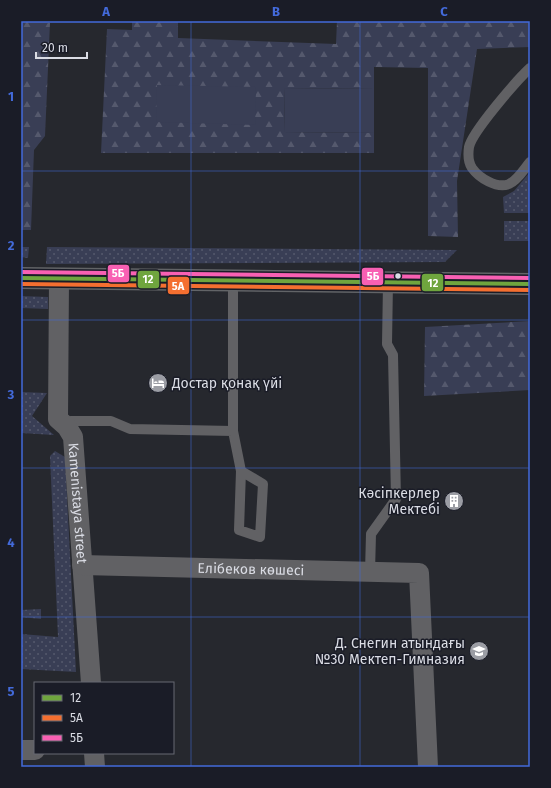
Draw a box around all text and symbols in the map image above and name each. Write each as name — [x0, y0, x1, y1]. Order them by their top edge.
text: A — [101, 4, 110, 19]
text: B — [272, 4, 280, 19]
text: C — [440, 4, 448, 19]
scale bar — [36, 34, 87, 60]
text: 20 m — [42, 41, 68, 55]
text: 1 — [8, 89, 14, 104]
text: 2 — [8, 238, 15, 253]
line badge: 5Б — [107, 264, 130, 283]
text: 5Б — [112, 267, 125, 280]
line badge: 5Б — [361, 267, 384, 286]
line badge: 12 — [137, 270, 160, 289]
text: 5Б — [367, 270, 380, 283]
unlabelled marker — [393, 271, 403, 281]
text: 12 — [143, 273, 154, 286]
line badge: 12 — [421, 273, 444, 292]
line badge: 5А — [167, 276, 190, 295]
text: 12 — [428, 277, 439, 290]
text: 5А — [172, 280, 185, 293]
hotel icon: Достар қонақ үйі — [147, 372, 169, 394]
place label: Достар қонақ үйі — [171, 375, 282, 392]
text: 3 — [7, 387, 15, 402]
street label: Kamenistaya street — [64, 442, 90, 565]
place label: Кәсіпкерлер Мектебі — [358, 485, 440, 518]
building icon: Кәсіпкерлер Мектебі — [443, 490, 465, 512]
text: 4 — [7, 535, 15, 550]
street label: Елібеков көшесі — [197, 560, 305, 579]
place label: Д. Снегин атындағы №30 Мектеп-Гимназия — [315, 635, 465, 668]
school or university icon: Д. Снегин атындағы №30 Мектеп-Гимназия — [468, 640, 490, 662]
legend — [34, 682, 174, 754]
text: 5 — [8, 684, 15, 699]
text: 12 — [70, 691, 81, 705]
text: 5А — [70, 711, 83, 725]
text: 5Б — [70, 731, 83, 745]

